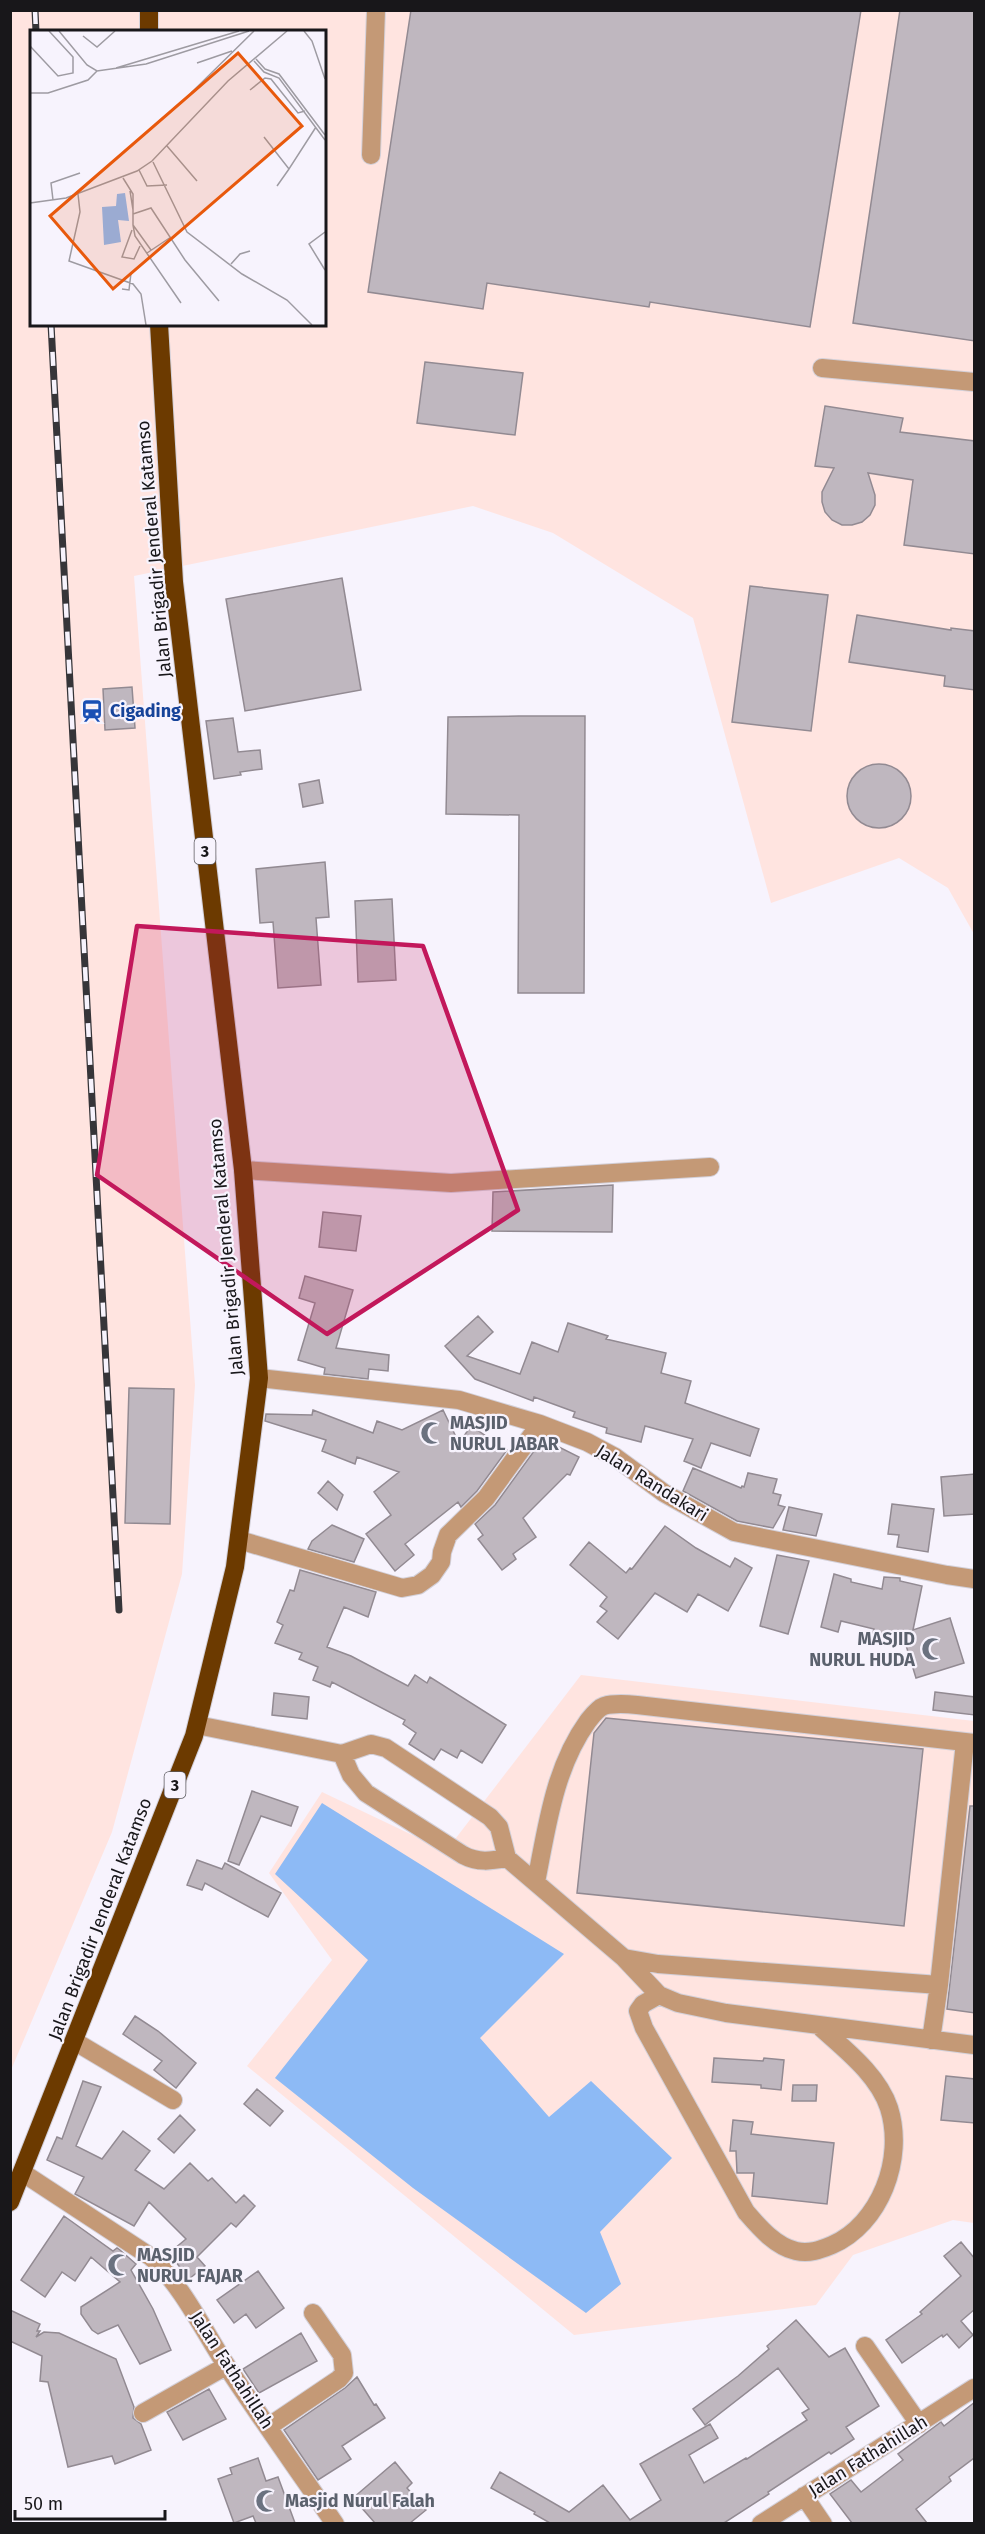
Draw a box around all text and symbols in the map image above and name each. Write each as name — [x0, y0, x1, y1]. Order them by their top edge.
inset map — [30, 30, 326, 326]
street label: Jalan Brigadir Jenderal Katamso — [132, 420, 176, 678]
station icon: Cigading — [79, 698, 105, 724]
place label: Cigading — [110, 700, 181, 722]
road number: 3 — [194, 838, 216, 864]
street label: Jalan Brigadir Jenderal Katamso — [204, 1118, 248, 1376]
place label: MASJID NURUL JABAR — [450, 1412, 560, 1455]
mosque icon: MASJID NURUL JABAR — [419, 1420, 445, 1446]
street label: Jalan Randakari — [592, 1440, 712, 1526]
place label: MASJID NURUL HUDA — [809, 1628, 915, 1671]
mosque icon: MASJID NURUL HUDA — [920, 1636, 946, 1662]
road number: 3 — [164, 1772, 186, 1798]
street label: Jalan Brigadir Jenderal Katamso — [44, 1795, 156, 2043]
place label: MASJID NURUL FAJAR — [137, 2244, 244, 2287]
mosque icon: MASJID NURUL FAJAR — [106, 2252, 132, 2278]
street label: Jalan Fathahillah — [186, 2307, 278, 2433]
street label: Jalan Fathahillah — [804, 2411, 932, 2501]
scale bar — [15, 2483, 165, 2521]
mosque icon: Masjid Nurul Falah — [254, 2488, 280, 2514]
place label: Masjid Nurul Falah — [285, 2490, 435, 2512]
text: 50 m — [24, 2493, 63, 2515]

